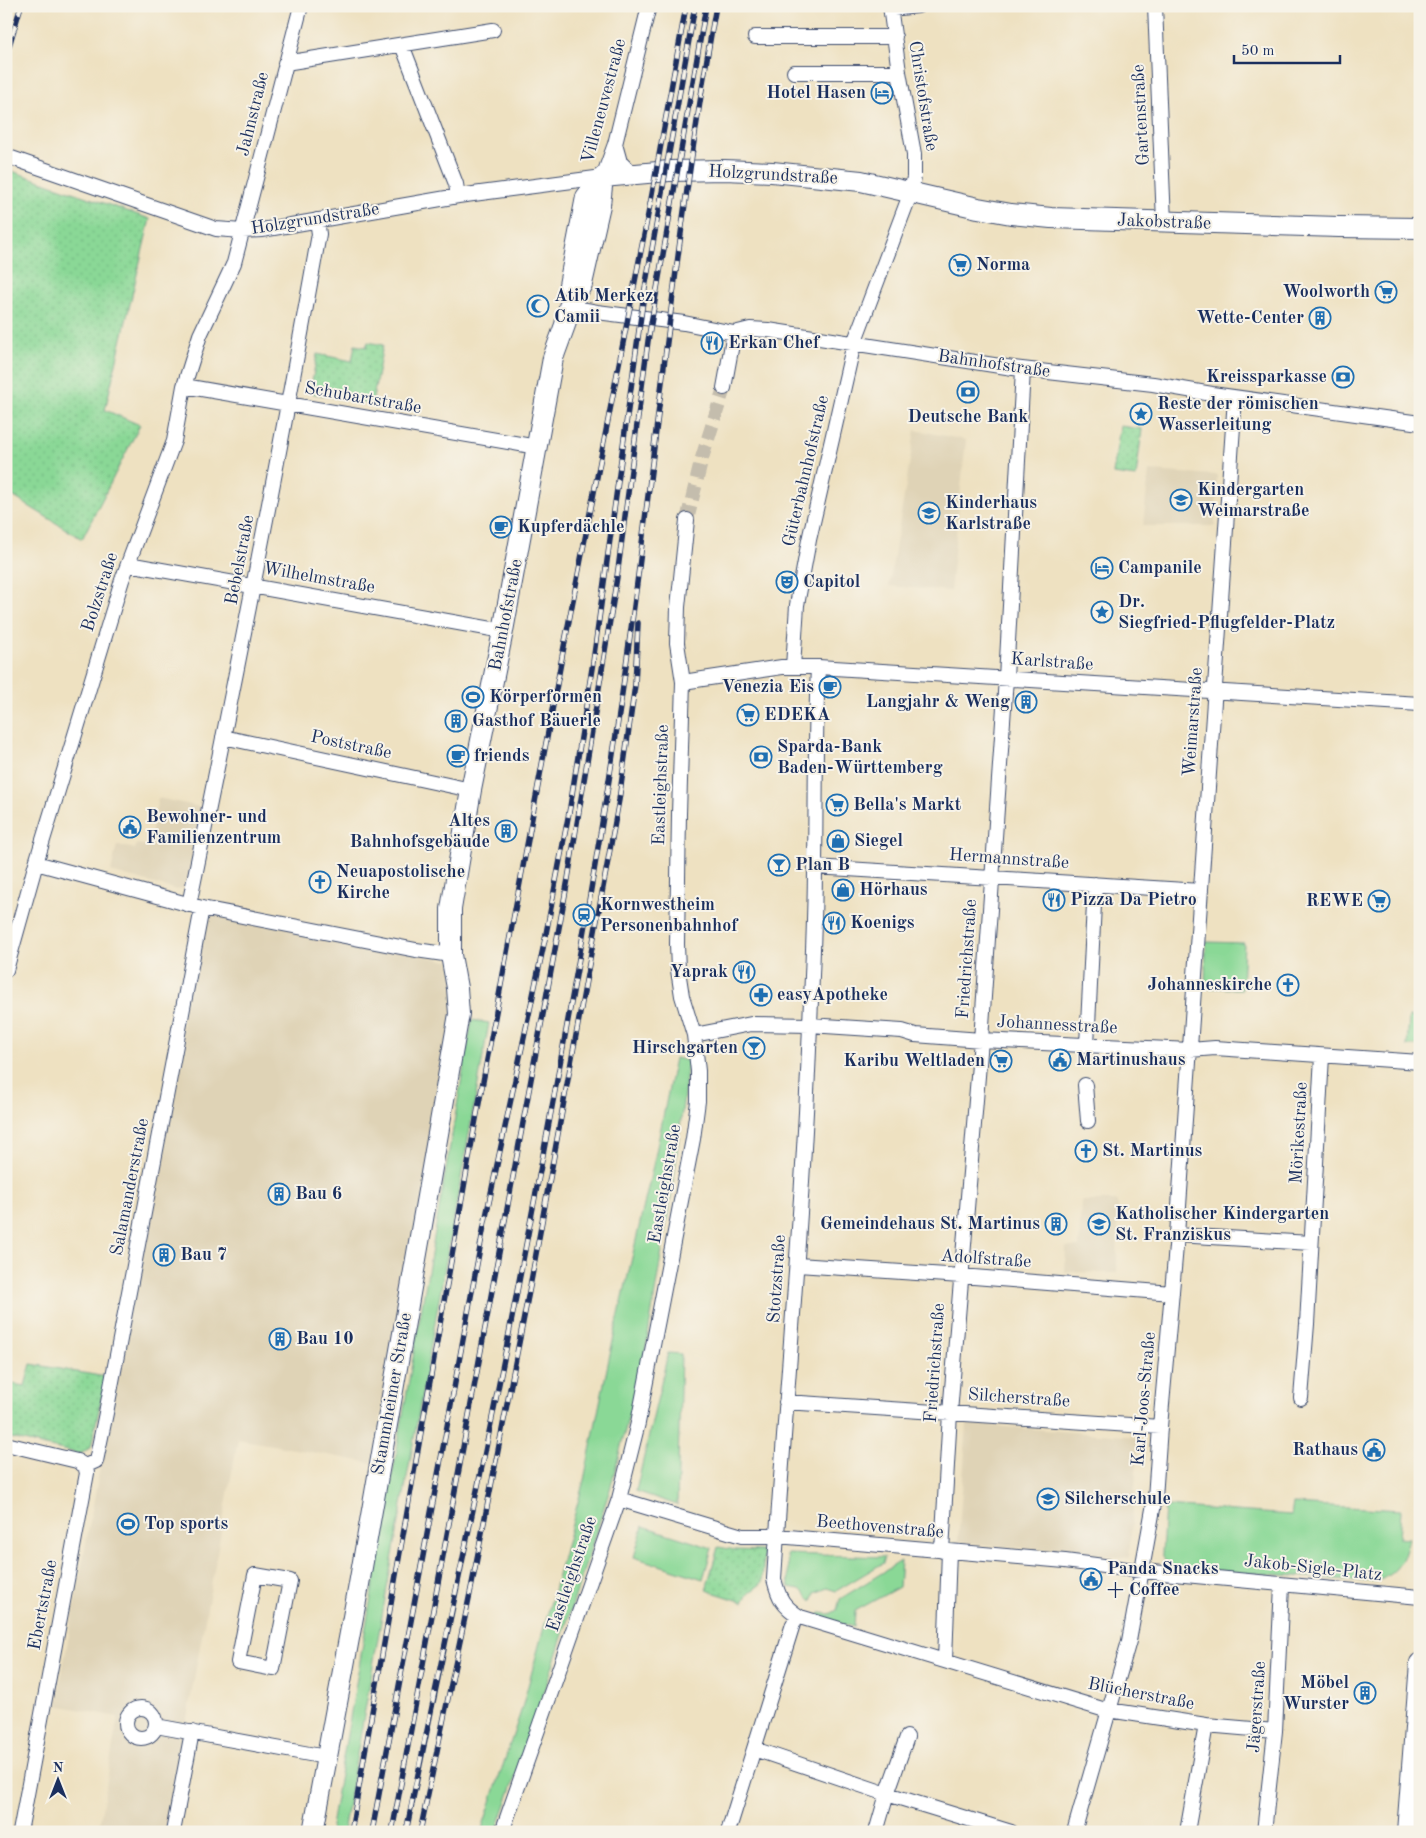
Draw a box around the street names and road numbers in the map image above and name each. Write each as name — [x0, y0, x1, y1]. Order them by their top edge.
street label: Villeneuvestraße — [579, 37, 629, 165]
street label: Christofstraße — [905, 40, 941, 152]
street label: Gartenstraße — [1129, 64, 1153, 166]
street label: Jahnstraße — [234, 70, 272, 158]
street label: Holzgrundstraße — [708, 163, 838, 187]
street label: Holzgrundstraße — [249, 200, 381, 238]
street label: Jakobstraße — [1117, 211, 1211, 233]
street label: Bahnhofstraße — [936, 347, 1052, 381]
street label: Schubartstraße — [303, 379, 423, 417]
street label: Güterbahnhofstraße — [780, 393, 832, 549]
street label: Bebelstraße — [222, 514, 258, 606]
street label: Bolzstraße — [79, 550, 121, 634]
street label: Bahnhofstraße — [486, 558, 526, 672]
street label: Wilhelmstraße — [262, 559, 376, 597]
street label: Karlstraße — [1010, 650, 1094, 674]
street label: Weimarstraße — [1180, 667, 1206, 777]
street label: Eastleighstraße — [650, 724, 672, 846]
street label: Poststraße — [309, 728, 393, 762]
street label: Hermannstraße — [948, 846, 1070, 872]
street label: Friedrichstraße — [954, 898, 980, 1020]
street label: Johannesstraße — [996, 1013, 1118, 1037]
street label: Mörikestraße — [1287, 1082, 1311, 1184]
street label: Salamanderstraße — [108, 1117, 152, 1257]
street label: Eastleighstraße — [646, 1123, 684, 1245]
street label: Stotzstraße — [765, 1234, 789, 1324]
street label: Adolfstraße — [940, 1247, 1032, 1271]
street label: Friedrichstraße — [922, 1302, 948, 1424]
street label: Stammheimer Straße — [369, 1312, 415, 1476]
street label: Karl-Joos-Straße — [1129, 1331, 1159, 1467]
street label: Silcherstraße — [967, 1385, 1071, 1411]
street label: Beethovenstraße — [815, 1512, 945, 1542]
street label: Eastleighstraße — [544, 1514, 600, 1634]
street label: Jakob-Sigle-Platz — [1243, 1552, 1383, 1584]
street label: Ebertstraße — [25, 1558, 61, 1652]
street label: Jägerstraße — [1245, 1660, 1269, 1754]
street label: Blücherstraße — [1086, 1675, 1196, 1713]

